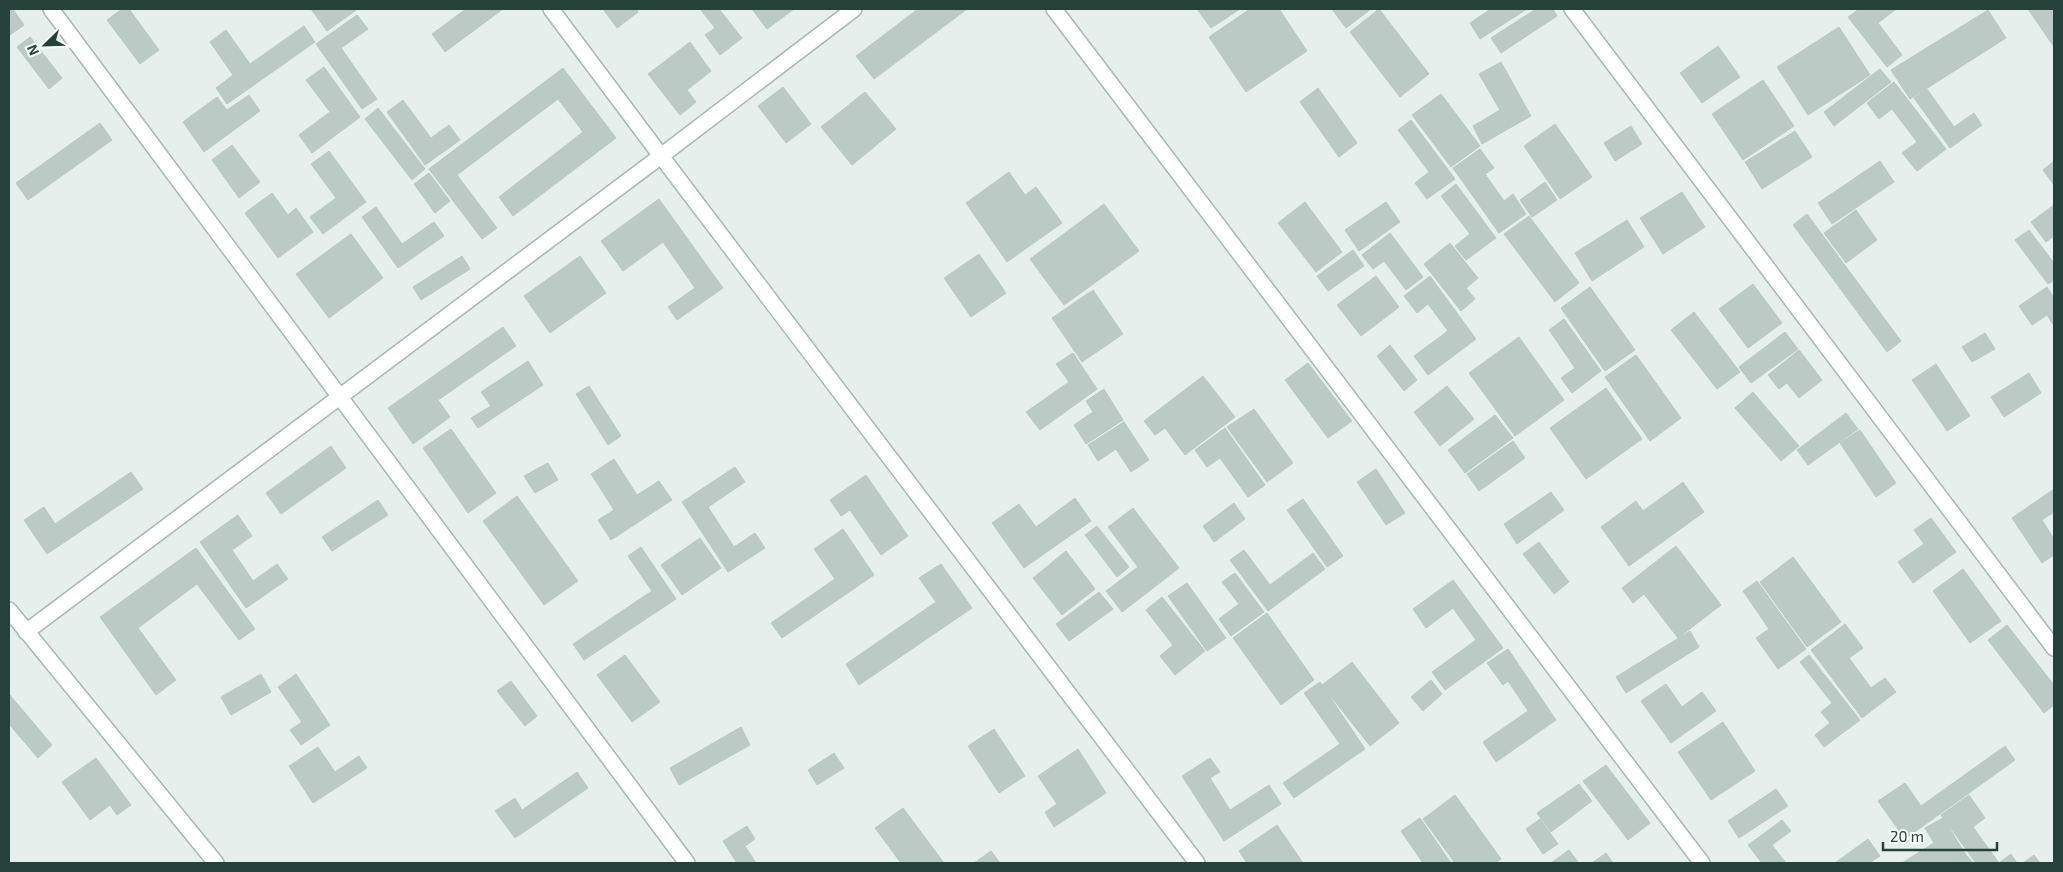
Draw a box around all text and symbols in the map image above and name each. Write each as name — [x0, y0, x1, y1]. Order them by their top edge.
north arrow — [20, 20, 70, 70]
text: N — [23, 42, 42, 58]
scale bar — [1883, 820, 1997, 852]
text: 20 m — [1890, 827, 1924, 845]

